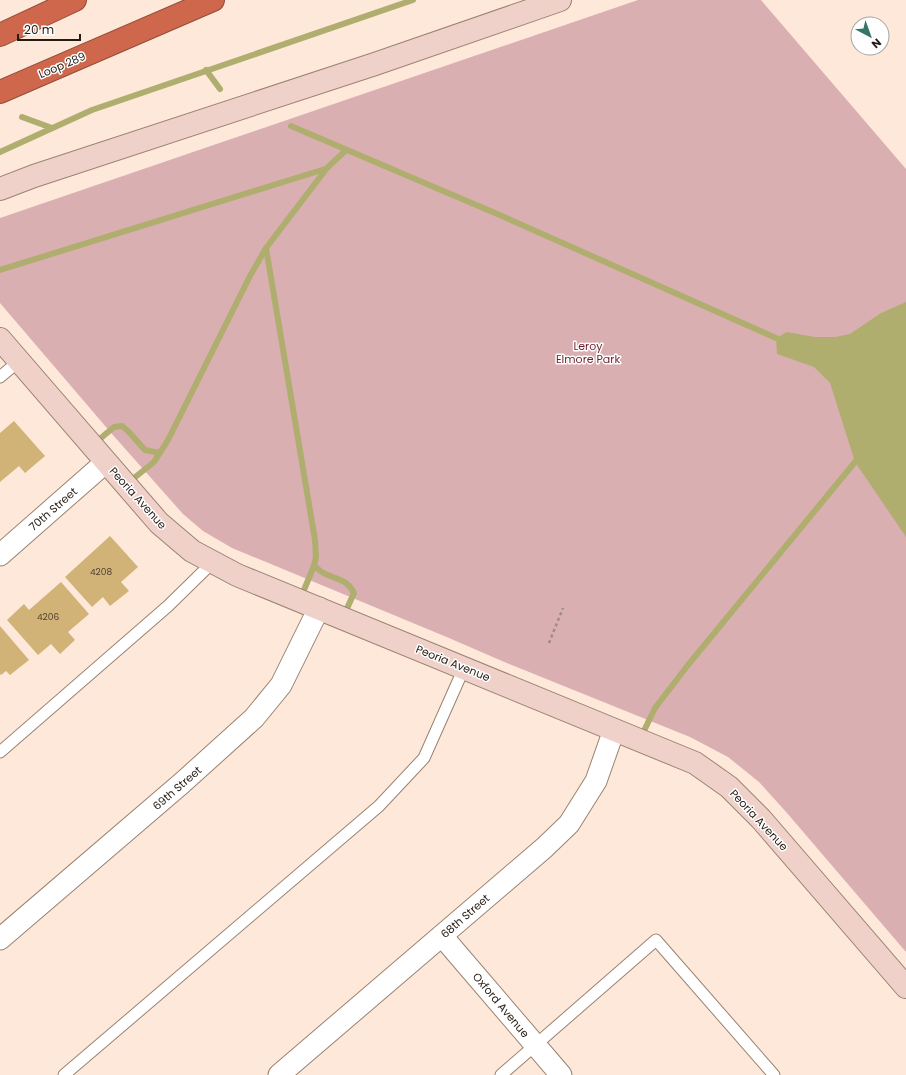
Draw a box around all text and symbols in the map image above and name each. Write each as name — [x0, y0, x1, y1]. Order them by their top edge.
scale bar — [18, 16, 80, 42]
north arrow — [850, 16, 890, 56]
text: 20 m — [24, 21, 54, 38]
text: N — [868, 35, 885, 52]
street label: Loop 289 — [36, 48, 88, 82]
park label: Leroy Elmore Park — [556, 338, 620, 367]
street label: Peoria Avenue — [106, 463, 170, 533]
street label: 70th Street — [25, 484, 81, 534]
house number: 4208 — [90, 566, 112, 578]
house number: 4206 — [37, 611, 59, 623]
street label: Peoria Avenue — [414, 641, 493, 685]
street label: 69th Street — [149, 762, 205, 814]
street label: Peoria Avenue — [726, 786, 792, 854]
street label: 68th Street — [437, 890, 493, 942]
street label: Oxford Avenue — [469, 969, 533, 1041]

